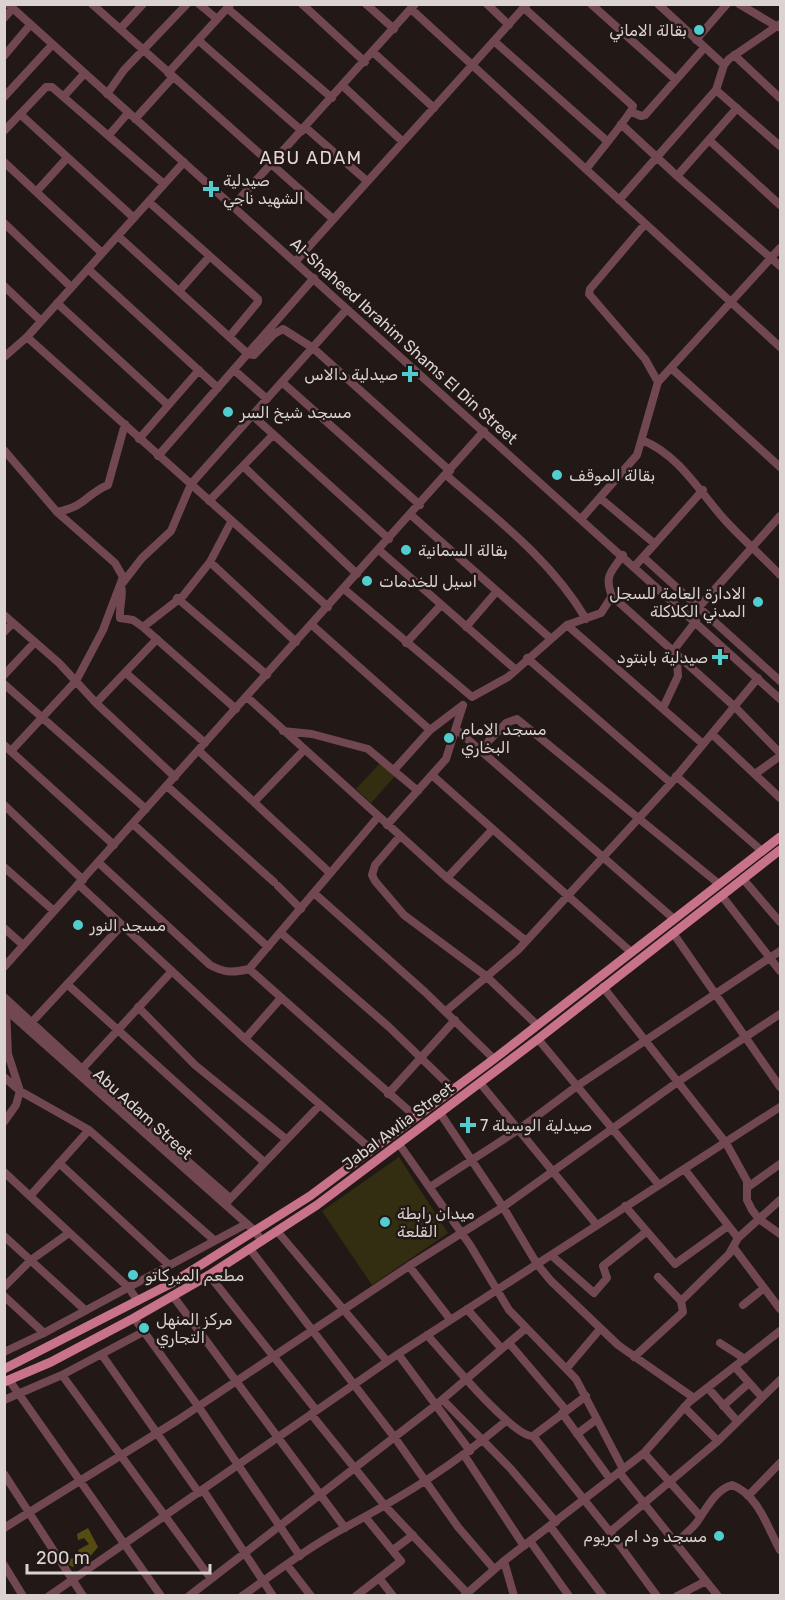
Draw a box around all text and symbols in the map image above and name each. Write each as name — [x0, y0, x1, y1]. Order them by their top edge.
place label: بقالة الاماني — [609, 21, 687, 43]
marker: بقالة الاماني — [692, 23, 706, 37]
district label: ABU ADAM — [259, 147, 363, 169]
place label: صيدلية الشهيد ناجي — [223, 171, 304, 211]
marker: صيدلية الشهيد ناجي — [204, 182, 218, 196]
street label: Al-Shaheed Ibrahim Shams El Din Street — [286, 234, 522, 448]
place label: صيدلية دالاس — [304, 365, 398, 384]
marker: صيدلية دالاس — [403, 367, 417, 381]
place label: مسجد شيخ السر — [239, 403, 351, 424]
marker: مسجد شيخ السر — [221, 405, 235, 419]
place label: بقالة الموقف — [569, 466, 655, 486]
marker: بقالة الموقف — [550, 468, 564, 482]
place label: بقالة السمانية — [418, 541, 508, 560]
marker: بقالة السمانية — [399, 543, 413, 557]
place label: اسيل للخدمات — [379, 572, 477, 591]
marker: اسيل للخدمات — [360, 574, 374, 588]
place label: الادارة العامة للسجل المدني الكلاكلة — [609, 584, 746, 624]
marker: الادارة العامة للسجل المدني الكلاكلة — [751, 595, 765, 609]
place label: صيدلية بابنتود — [617, 648, 708, 668]
marker: صيدلية بابنتود — [713, 650, 727, 664]
place label: مسجد الامام البخاري — [461, 720, 547, 759]
marker: مسجد الامام البخاري — [442, 731, 456, 745]
place label: مسجد النور — [89, 916, 166, 936]
marker: مسجد النور — [71, 918, 85, 932]
street label: Abu Adam Street — [90, 1065, 196, 1163]
street label: Jabal Awlia Street — [339, 1078, 457, 1174]
place label: صيدلية الوسيلة 7 — [480, 1116, 592, 1136]
marker: صيدلية الوسيلة 7 — [461, 1118, 475, 1132]
place label: ميدان رابطة القلعة — [397, 1204, 475, 1241]
marker: ميدان رابطة القلعة — [378, 1215, 392, 1229]
place label: مطعم الميركاتو — [145, 1266, 244, 1286]
marker: مطعم الميركاتو — [126, 1268, 140, 1282]
place label: مركز المنهل التجاري — [156, 1310, 232, 1349]
marker: مركز المنهل التجاري — [137, 1321, 151, 1335]
place label: مسجد ود ام مريوم — [584, 1527, 707, 1547]
marker: مسجد ود ام مريوم — [712, 1529, 726, 1543]
scale bar — [27, 1537, 210, 1575]
text: 200 m — [36, 1547, 90, 1569]

